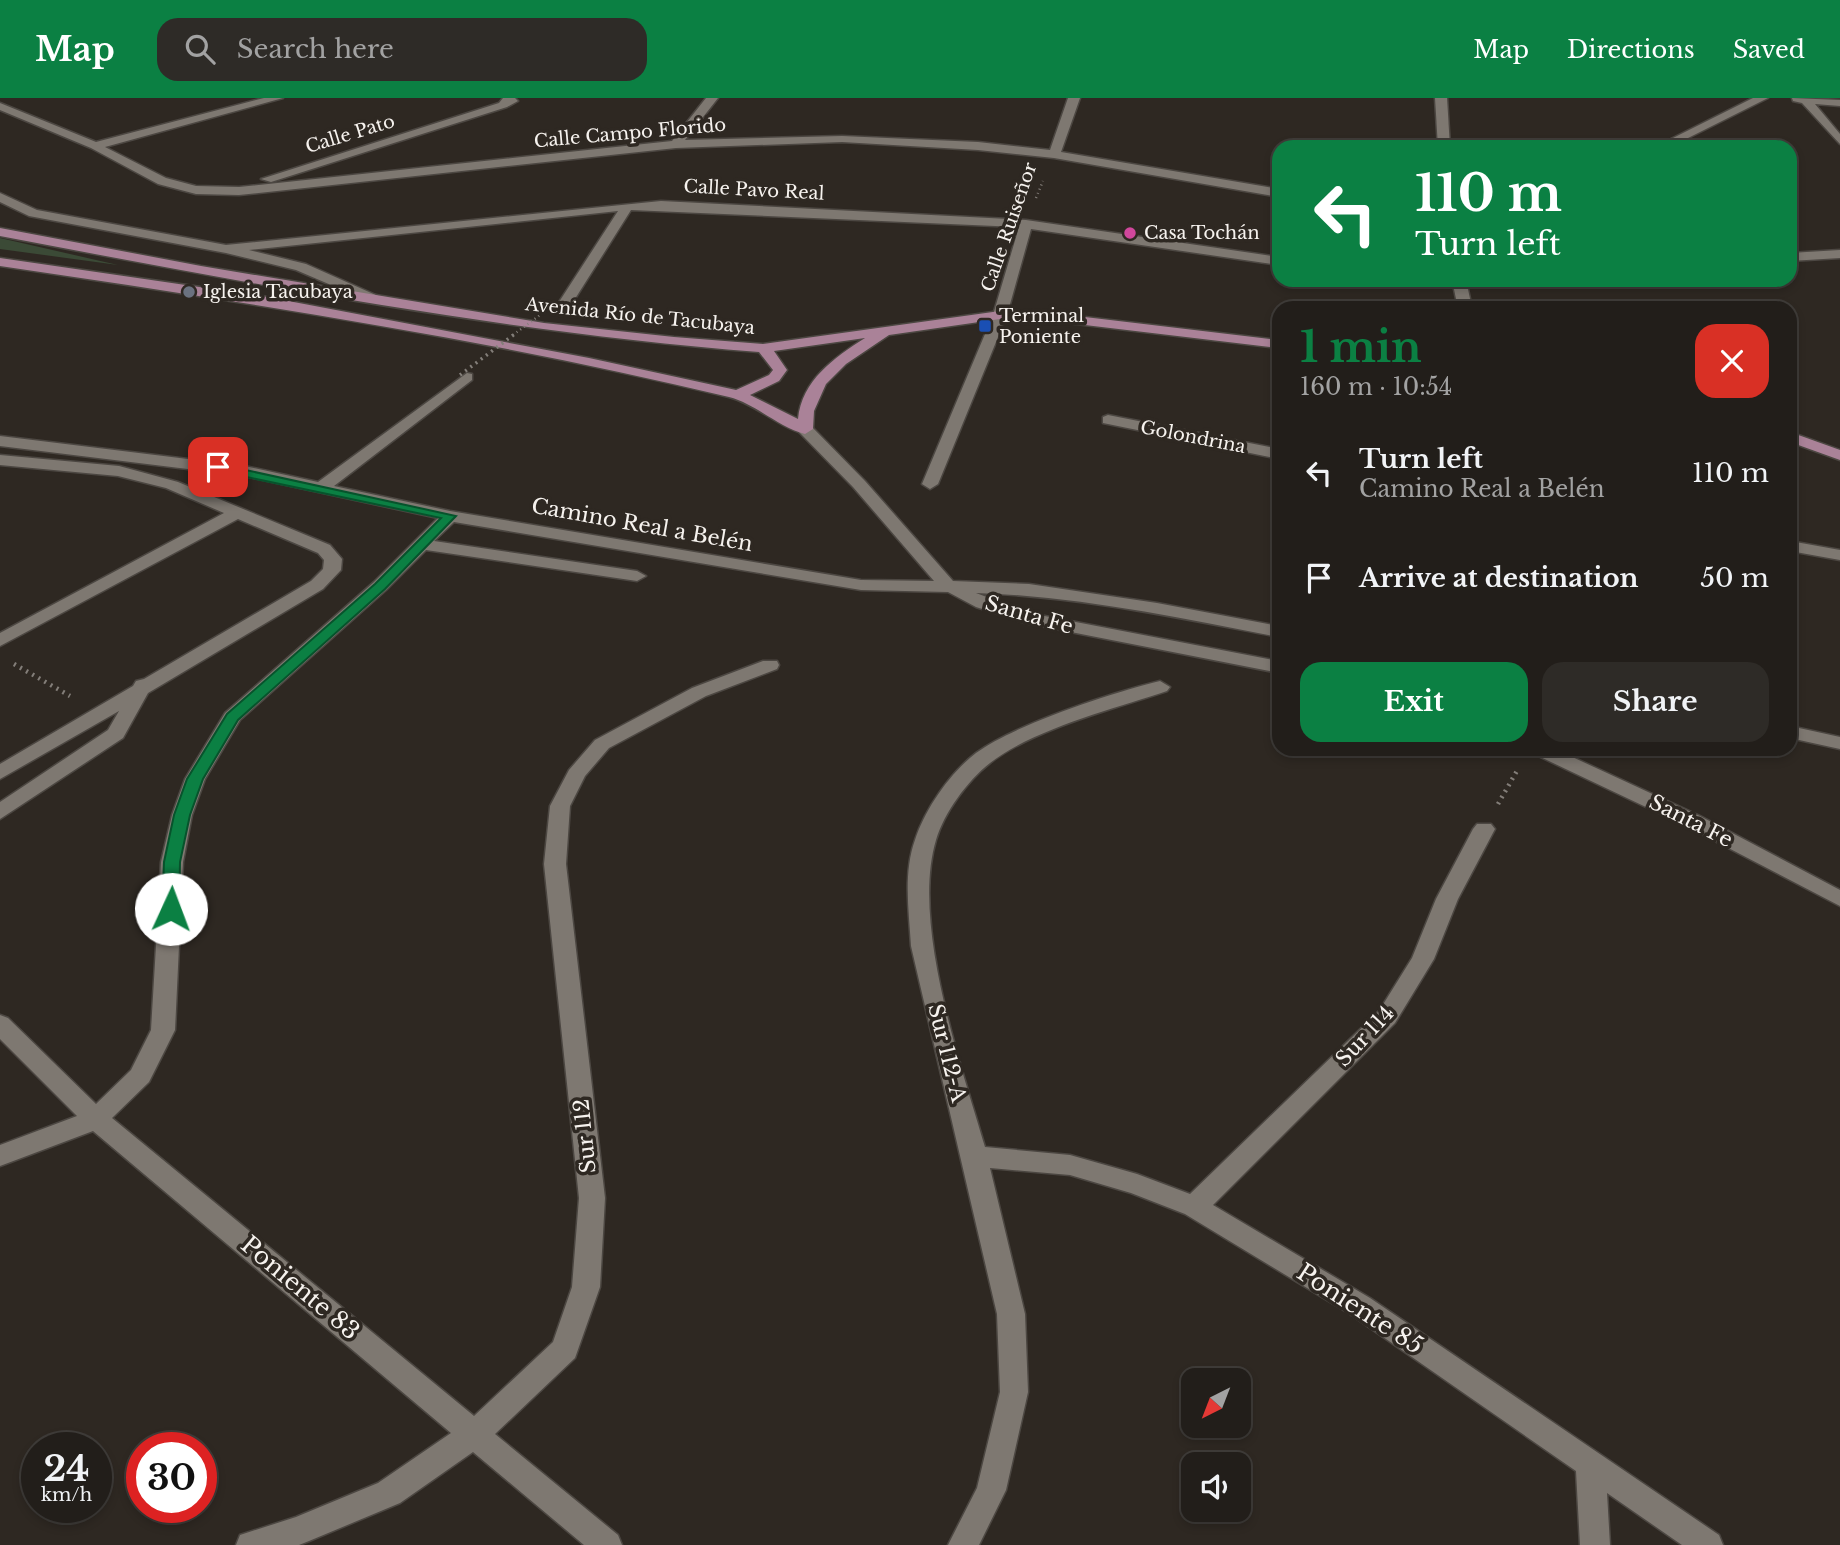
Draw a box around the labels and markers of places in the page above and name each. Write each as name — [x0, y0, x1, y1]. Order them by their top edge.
place label: Casa Tochán — [1144, 222, 1260, 244]
marker: Casa Tochán — [1122, 225, 1138, 241]
place label: Iglesia Tacubaya — [203, 281, 353, 303]
marker: Iglesia Tacubaya — [181, 284, 197, 300]
place label: Terminal Poniente — [999, 305, 1084, 348]
marker: Terminal Poniente — [977, 318, 993, 334]
pin — [188, 437, 248, 497]

